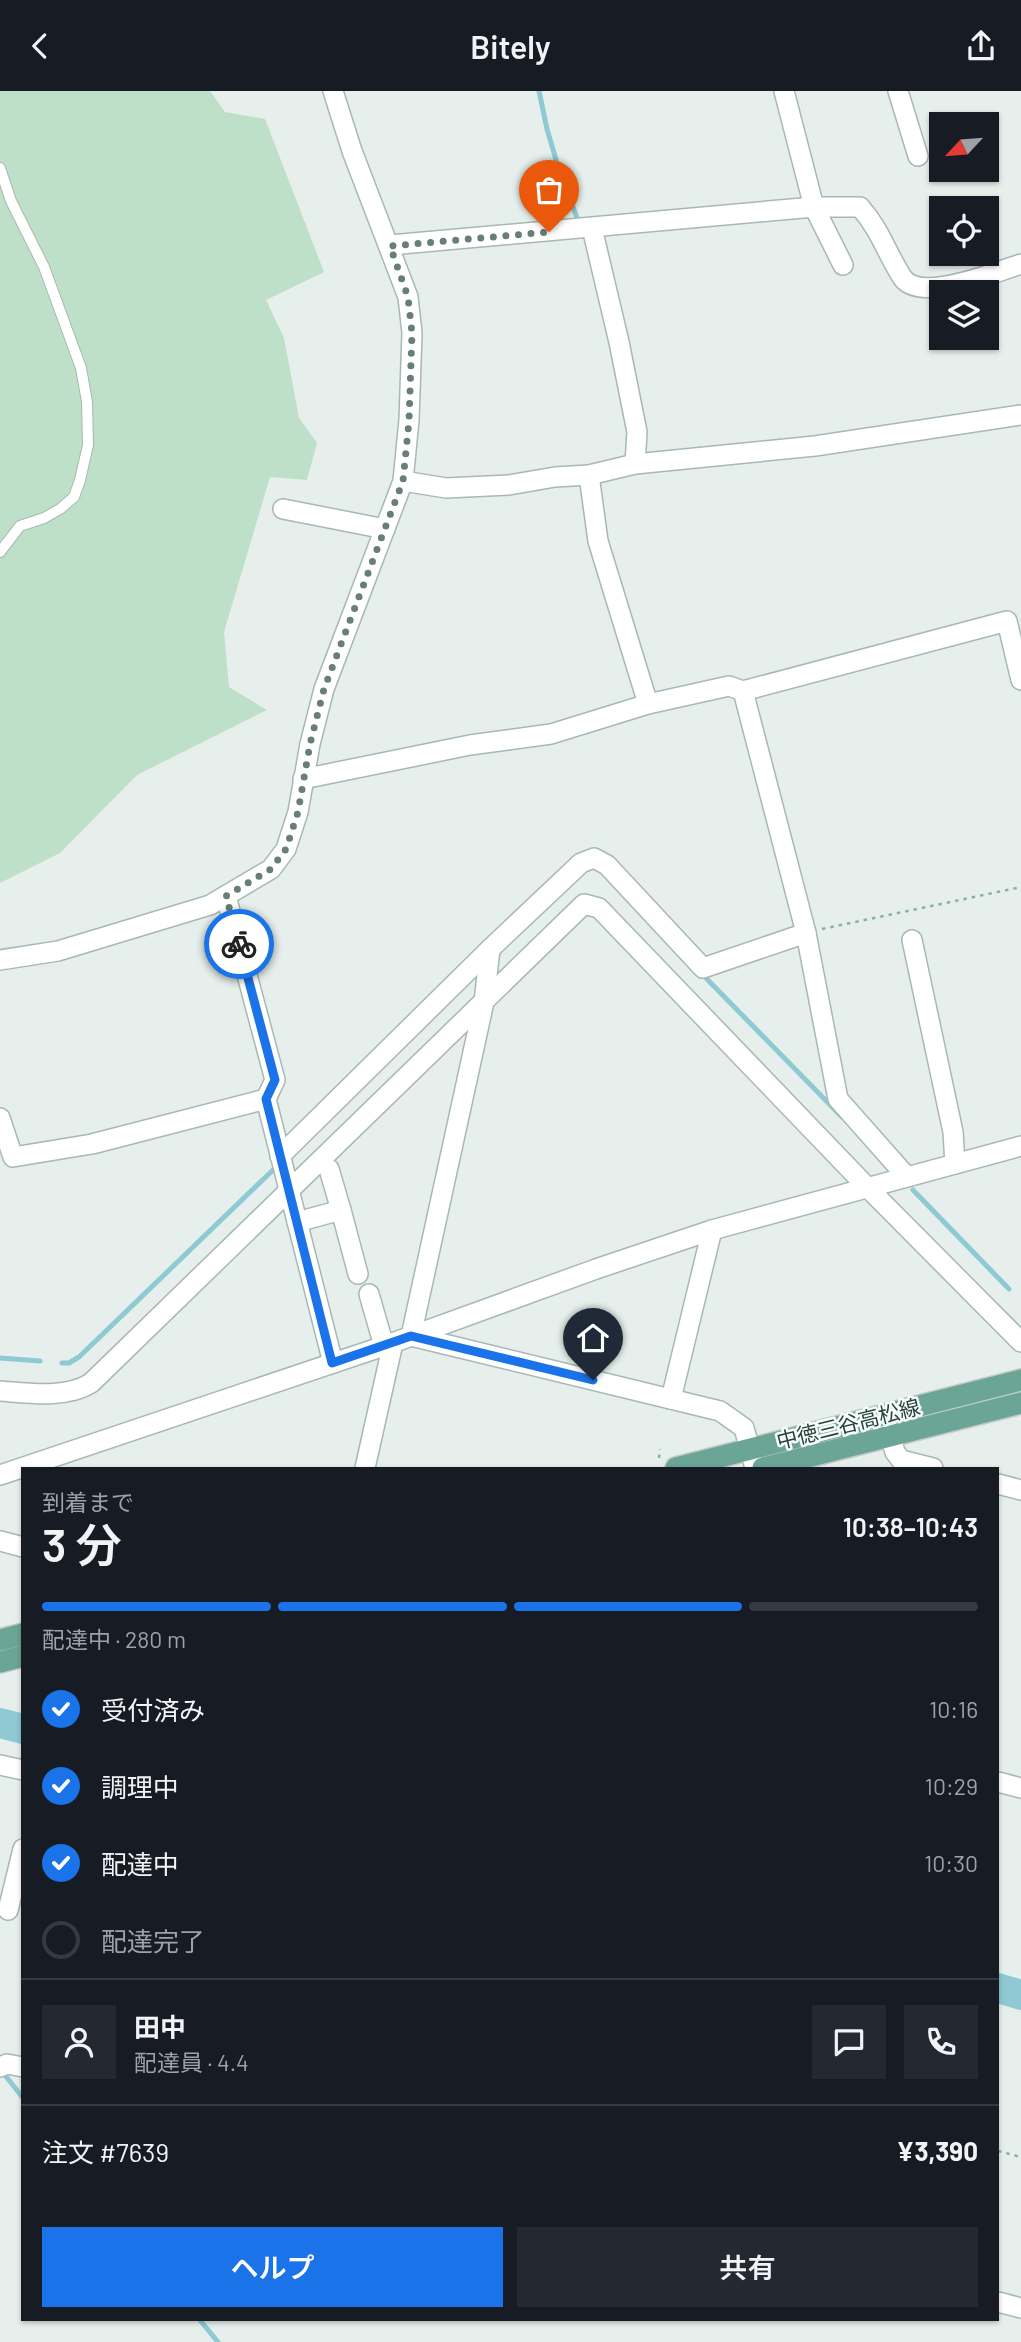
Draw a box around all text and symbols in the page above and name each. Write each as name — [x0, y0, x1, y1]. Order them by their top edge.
icon: back — [21, 27, 59, 65]
text: Bitely — [470, 27, 551, 65]
icon: share — [962, 27, 1000, 65]
north arrow — [929, 112, 999, 182]
map controls — [929, 112, 999, 350]
pin — [519, 160, 579, 232]
icon: bag — [530, 171, 568, 209]
button: locate — [929, 196, 999, 266]
button: layers — [929, 280, 999, 350]
courier — [204, 909, 274, 979]
icon: bike — [220, 925, 258, 963]
pin — [563, 1308, 623, 1380]
icon: home — [574, 1319, 612, 1357]
street label: 中徳三谷高松線 — [774, 1393, 922, 1453]
text: 到着まで — [42, 1488, 134, 1516]
text: 10:38–10:43 — [843, 1511, 978, 1542]
text: 3 分 — [42, 1516, 122, 1571]
text: 配達中 · 280 m — [42, 1625, 186, 1653]
icon: check — [42, 1690, 80, 1728]
text: 受付済み — [101, 1694, 205, 1725]
text: 10:16 — [929, 1695, 978, 1723]
icon: check — [42, 1767, 80, 1805]
text: 調理中 — [101, 1771, 179, 1802]
text: 10:29 — [925, 1772, 978, 1800]
icon: check — [42, 1844, 80, 1882]
text: 配達中 — [101, 1848, 179, 1879]
text: 10:30 — [924, 1849, 978, 1877]
text: 配達完了 — [101, 1925, 205, 1956]
button: person — [42, 2005, 116, 2079]
button: chat — [812, 2005, 886, 2079]
button: phone — [904, 2005, 978, 2079]
text: 田中 — [134, 2011, 186, 2042]
text: 配達員 · 4.4 — [134, 2048, 249, 2076]
text: ¥3,390 — [897, 2135, 978, 2166]
text: 注文 #7639 — [42, 2136, 169, 2167]
button: ヘルプ — [42, 2227, 503, 2307]
button: 共有 — [517, 2227, 978, 2307]

